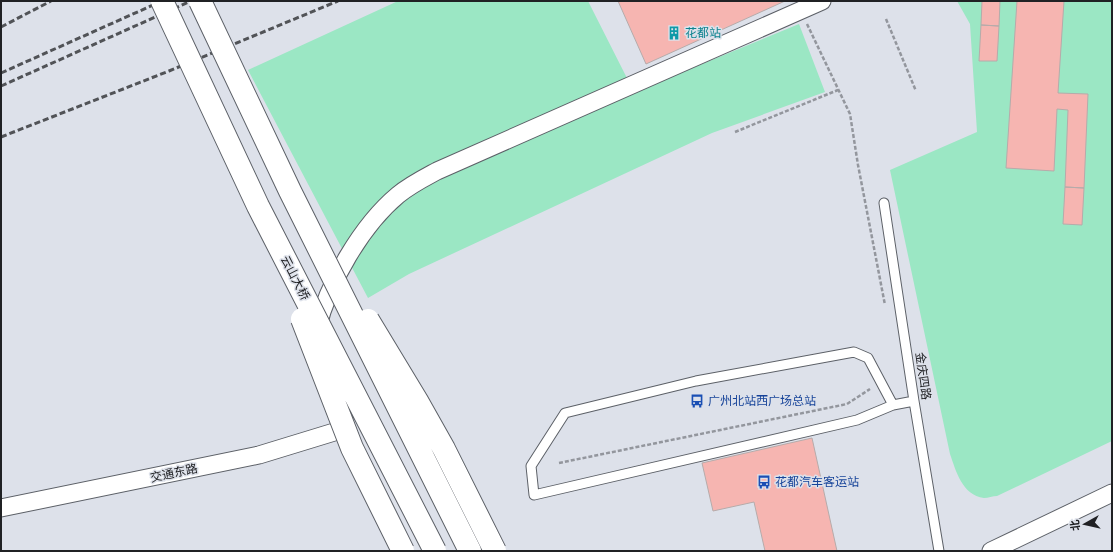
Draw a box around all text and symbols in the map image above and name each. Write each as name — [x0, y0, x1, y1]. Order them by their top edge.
building icon: 花都站 — [666, 25, 682, 41]
place label: 花都站 — [685, 26, 721, 40]
street label: 云山大桥 — [278, 253, 312, 303]
street label: 金庆四路 — [913, 351, 933, 401]
bus stop icon: 广州北站西广场总站 — [689, 393, 705, 409]
place label: 广州北站西广场总站 — [708, 394, 816, 408]
street label: 交通东路 — [149, 461, 199, 485]
bus stop icon: 花都汽车客运站 — [756, 474, 772, 490]
place label: 花都汽车客运站 — [775, 475, 859, 489]
north arrow — [1065, 504, 1105, 544]
text: 北 — [1068, 519, 1083, 532]

